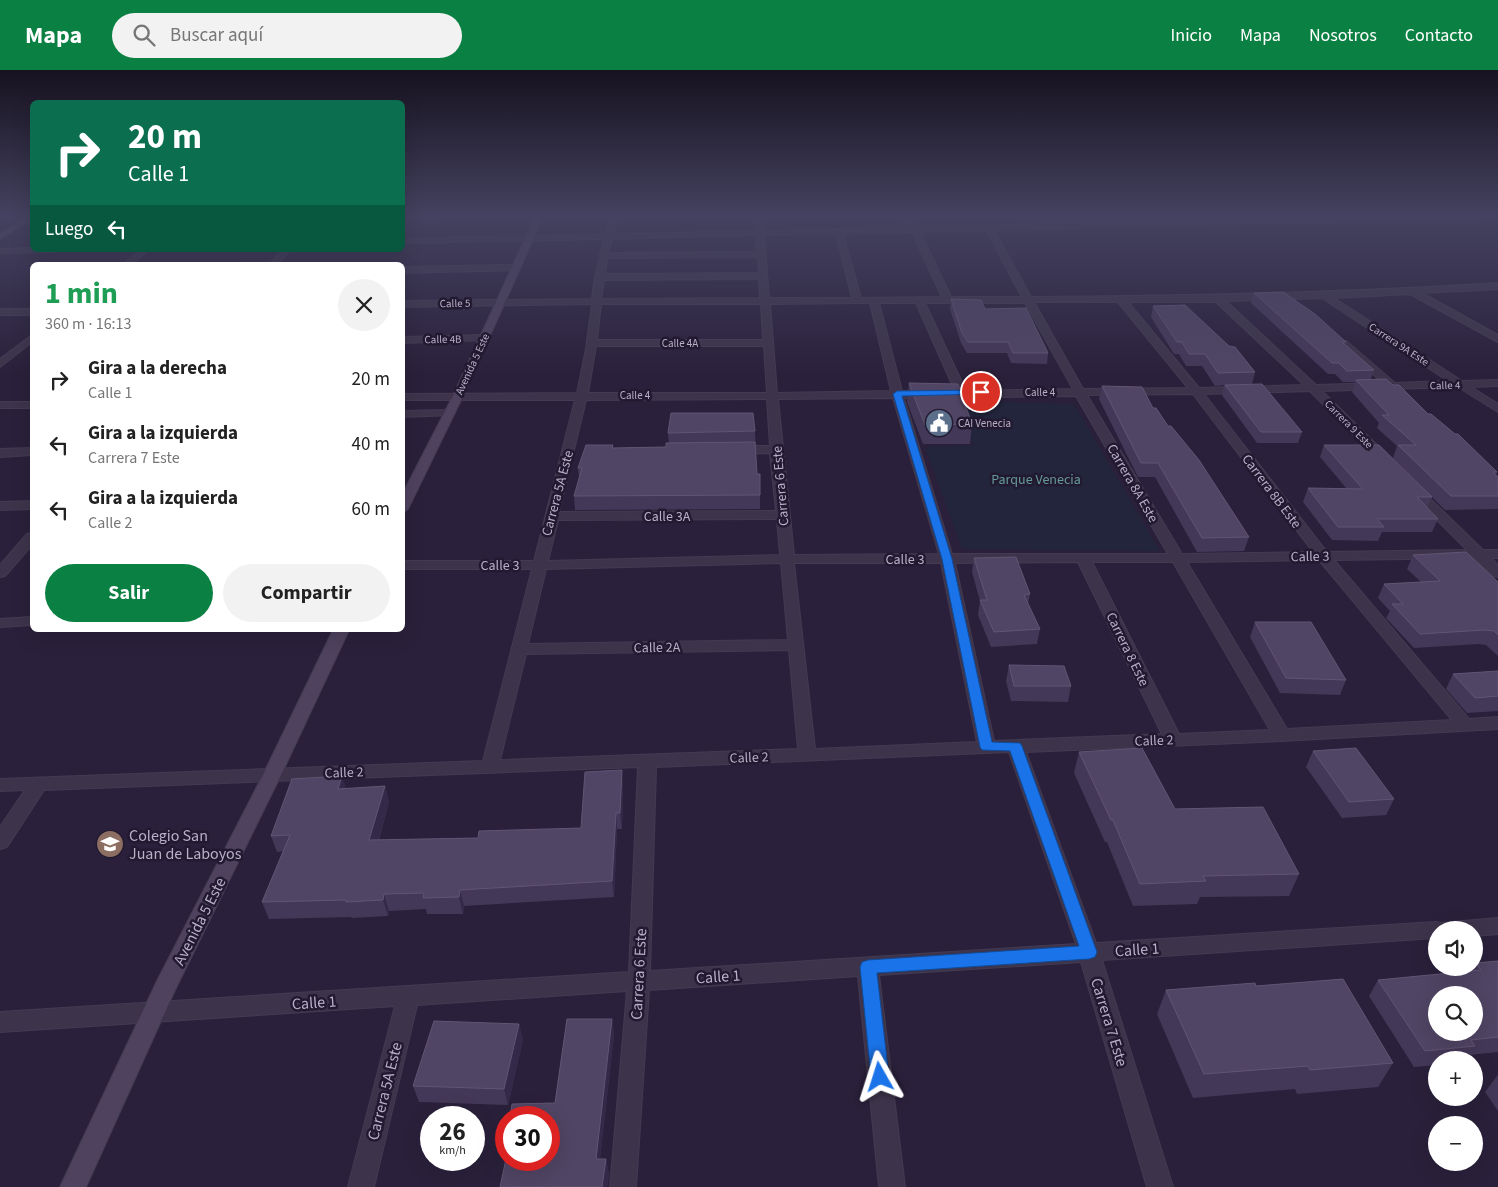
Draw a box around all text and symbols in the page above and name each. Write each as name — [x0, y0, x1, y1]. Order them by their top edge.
search box — [112, 13, 462, 58]
text: Mapa — [25, 18, 82, 53]
icon: search — [130, 21, 158, 49]
text: Buscar aquí — [170, 22, 263, 49]
text: Inicio — [1171, 23, 1212, 48]
text: Mapa — [1240, 23, 1281, 48]
text: Nosotros — [1309, 23, 1377, 48]
text: Contacto — [1405, 23, 1473, 48]
text: 20 m — [128, 112, 202, 162]
icon: right — [45, 120, 110, 185]
text: Calle 1 — [128, 158, 189, 190]
icon: left — [103, 215, 131, 243]
text: Luego — [45, 216, 93, 243]
text: 1 min — [45, 272, 118, 315]
button: close — [338, 279, 390, 331]
street label: Calle 5 — [440, 296, 470, 311]
text: 360 m · 16:13 — [45, 313, 132, 335]
street label: Carrera 9A Este — [1366, 319, 1432, 370]
street label: Avenida 5 Este — [452, 331, 493, 397]
street label: Calle 4B — [424, 332, 462, 347]
street label: Calle 4A — [662, 336, 698, 351]
text: Gira a la derecha — [88, 355, 227, 382]
icon: right — [45, 366, 73, 394]
text: 20 m — [352, 366, 390, 393]
pin — [960, 371, 1002, 413]
icon: arrive — [967, 378, 995, 406]
street label: Calle 4 — [1430, 378, 1461, 393]
text: Calle 1 — [88, 382, 132, 404]
street label: Calle 4 — [1025, 385, 1056, 400]
street label: Calle 4 — [620, 388, 651, 403]
street label: Carrera 9 Este — [1321, 397, 1377, 452]
public building icon: CAI Venecia — [924, 408, 954, 438]
place label: CAI Venecia — [958, 416, 1011, 431]
text: Gira a la izquierda — [88, 420, 238, 447]
icon: left — [45, 431, 73, 459]
text: 40 m — [352, 431, 390, 458]
street label: Carrera 8A Este — [1102, 440, 1163, 527]
street label: Carrera 6 Este — [768, 445, 794, 527]
text: Carrera 7 Este — [88, 447, 180, 469]
street label: Carrera 5A Este — [537, 448, 579, 538]
street label: Carrera 8B Este — [1237, 450, 1306, 533]
park label: Parque Venecia — [991, 470, 1081, 490]
text: Gira a la izquierda — [88, 485, 238, 512]
icon: left — [45, 496, 73, 524]
text: 60 m — [352, 496, 390, 523]
street label: Calle 3A — [644, 507, 691, 527]
text: Calle 2 — [88, 512, 132, 534]
street label: Calle 3 — [1290, 547, 1330, 567]
street label: Calle 3 — [886, 550, 924, 570]
street label: Calle 3 — [481, 556, 519, 576]
button: Salir — [45, 564, 213, 622]
button: Compartir — [223, 564, 390, 622]
street label: Carrera 8 Este — [1101, 609, 1154, 690]
street label: Calle 2A — [634, 638, 681, 658]
street label: Calle 2 — [1134, 730, 1174, 752]
street label: Calle 2 — [729, 747, 769, 769]
street label: Calle 2 — [324, 762, 364, 784]
place label: Colegio San Juan de Laboyos — [129, 825, 242, 865]
school or university icon: Colegio San Juan de Laboyos — [95, 829, 125, 859]
street label: Avenida 5 Este — [168, 874, 231, 969]
map controls — [1428, 921, 1483, 1171]
button: sound — [1428, 921, 1483, 976]
street label: Carrera 6 Este — [626, 928, 652, 1020]
street label: Calle 1 — [1114, 937, 1160, 963]
street label: Calle 1 — [695, 964, 741, 990]
street label: Carrera 7 Este — [1085, 975, 1133, 1069]
button: search — [1428, 986, 1483, 1041]
street label: Calle 1 — [291, 990, 337, 1016]
street label: Carrera 5A Este — [362, 1040, 408, 1143]
position arrow — [853, 1050, 905, 1102]
button: + — [1428, 1051, 1483, 1106]
speed limit sign: 30 — [495, 1106, 560, 1171]
text: 26 — [439, 1114, 466, 1150]
button: − — [1428, 1116, 1483, 1171]
text: km/h — [439, 1142, 466, 1159]

